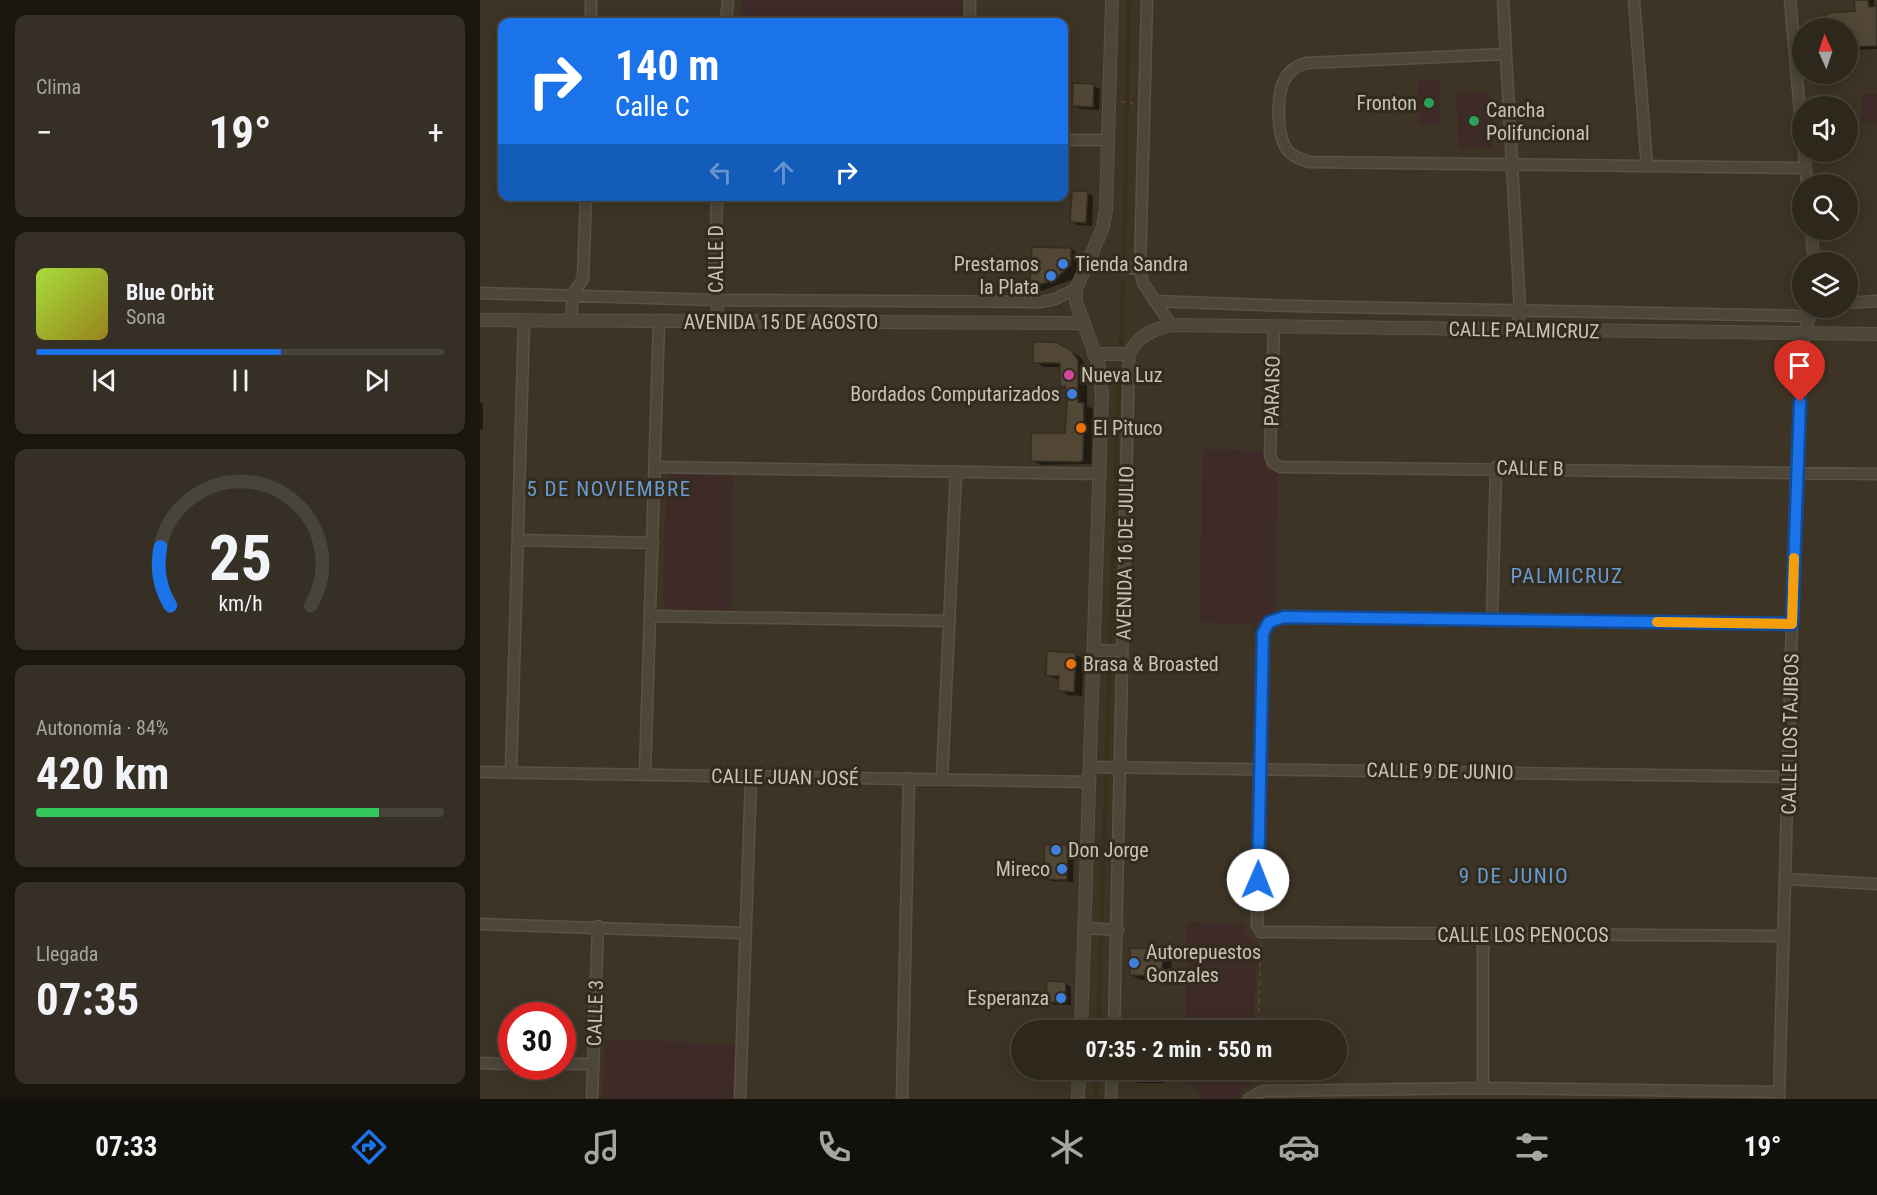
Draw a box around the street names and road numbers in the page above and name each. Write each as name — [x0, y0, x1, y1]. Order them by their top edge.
street label: CALLE D — [704, 225, 728, 293]
street label: AVENIDA 15 DE AGOSTO — [684, 310, 878, 334]
street label: CALLE PALMICRUZ — [1448, 317, 1600, 343]
street label: PARAISO — [1259, 355, 1285, 427]
street label: CALLE B — [1496, 455, 1564, 481]
street label: AVENIDA 16 DE JULIO — [1111, 466, 1139, 640]
street label: CALLE LOS TAJIBOS — [1777, 653, 1803, 815]
street label: CALLE 9 DE JUNIO — [1366, 758, 1514, 784]
street label: CALLE JUAN JOSÉ — [711, 764, 859, 790]
street label: CALLE LOS PENOCOS — [1437, 923, 1609, 947]
street label: CALLE 3 — [582, 979, 608, 1047]

